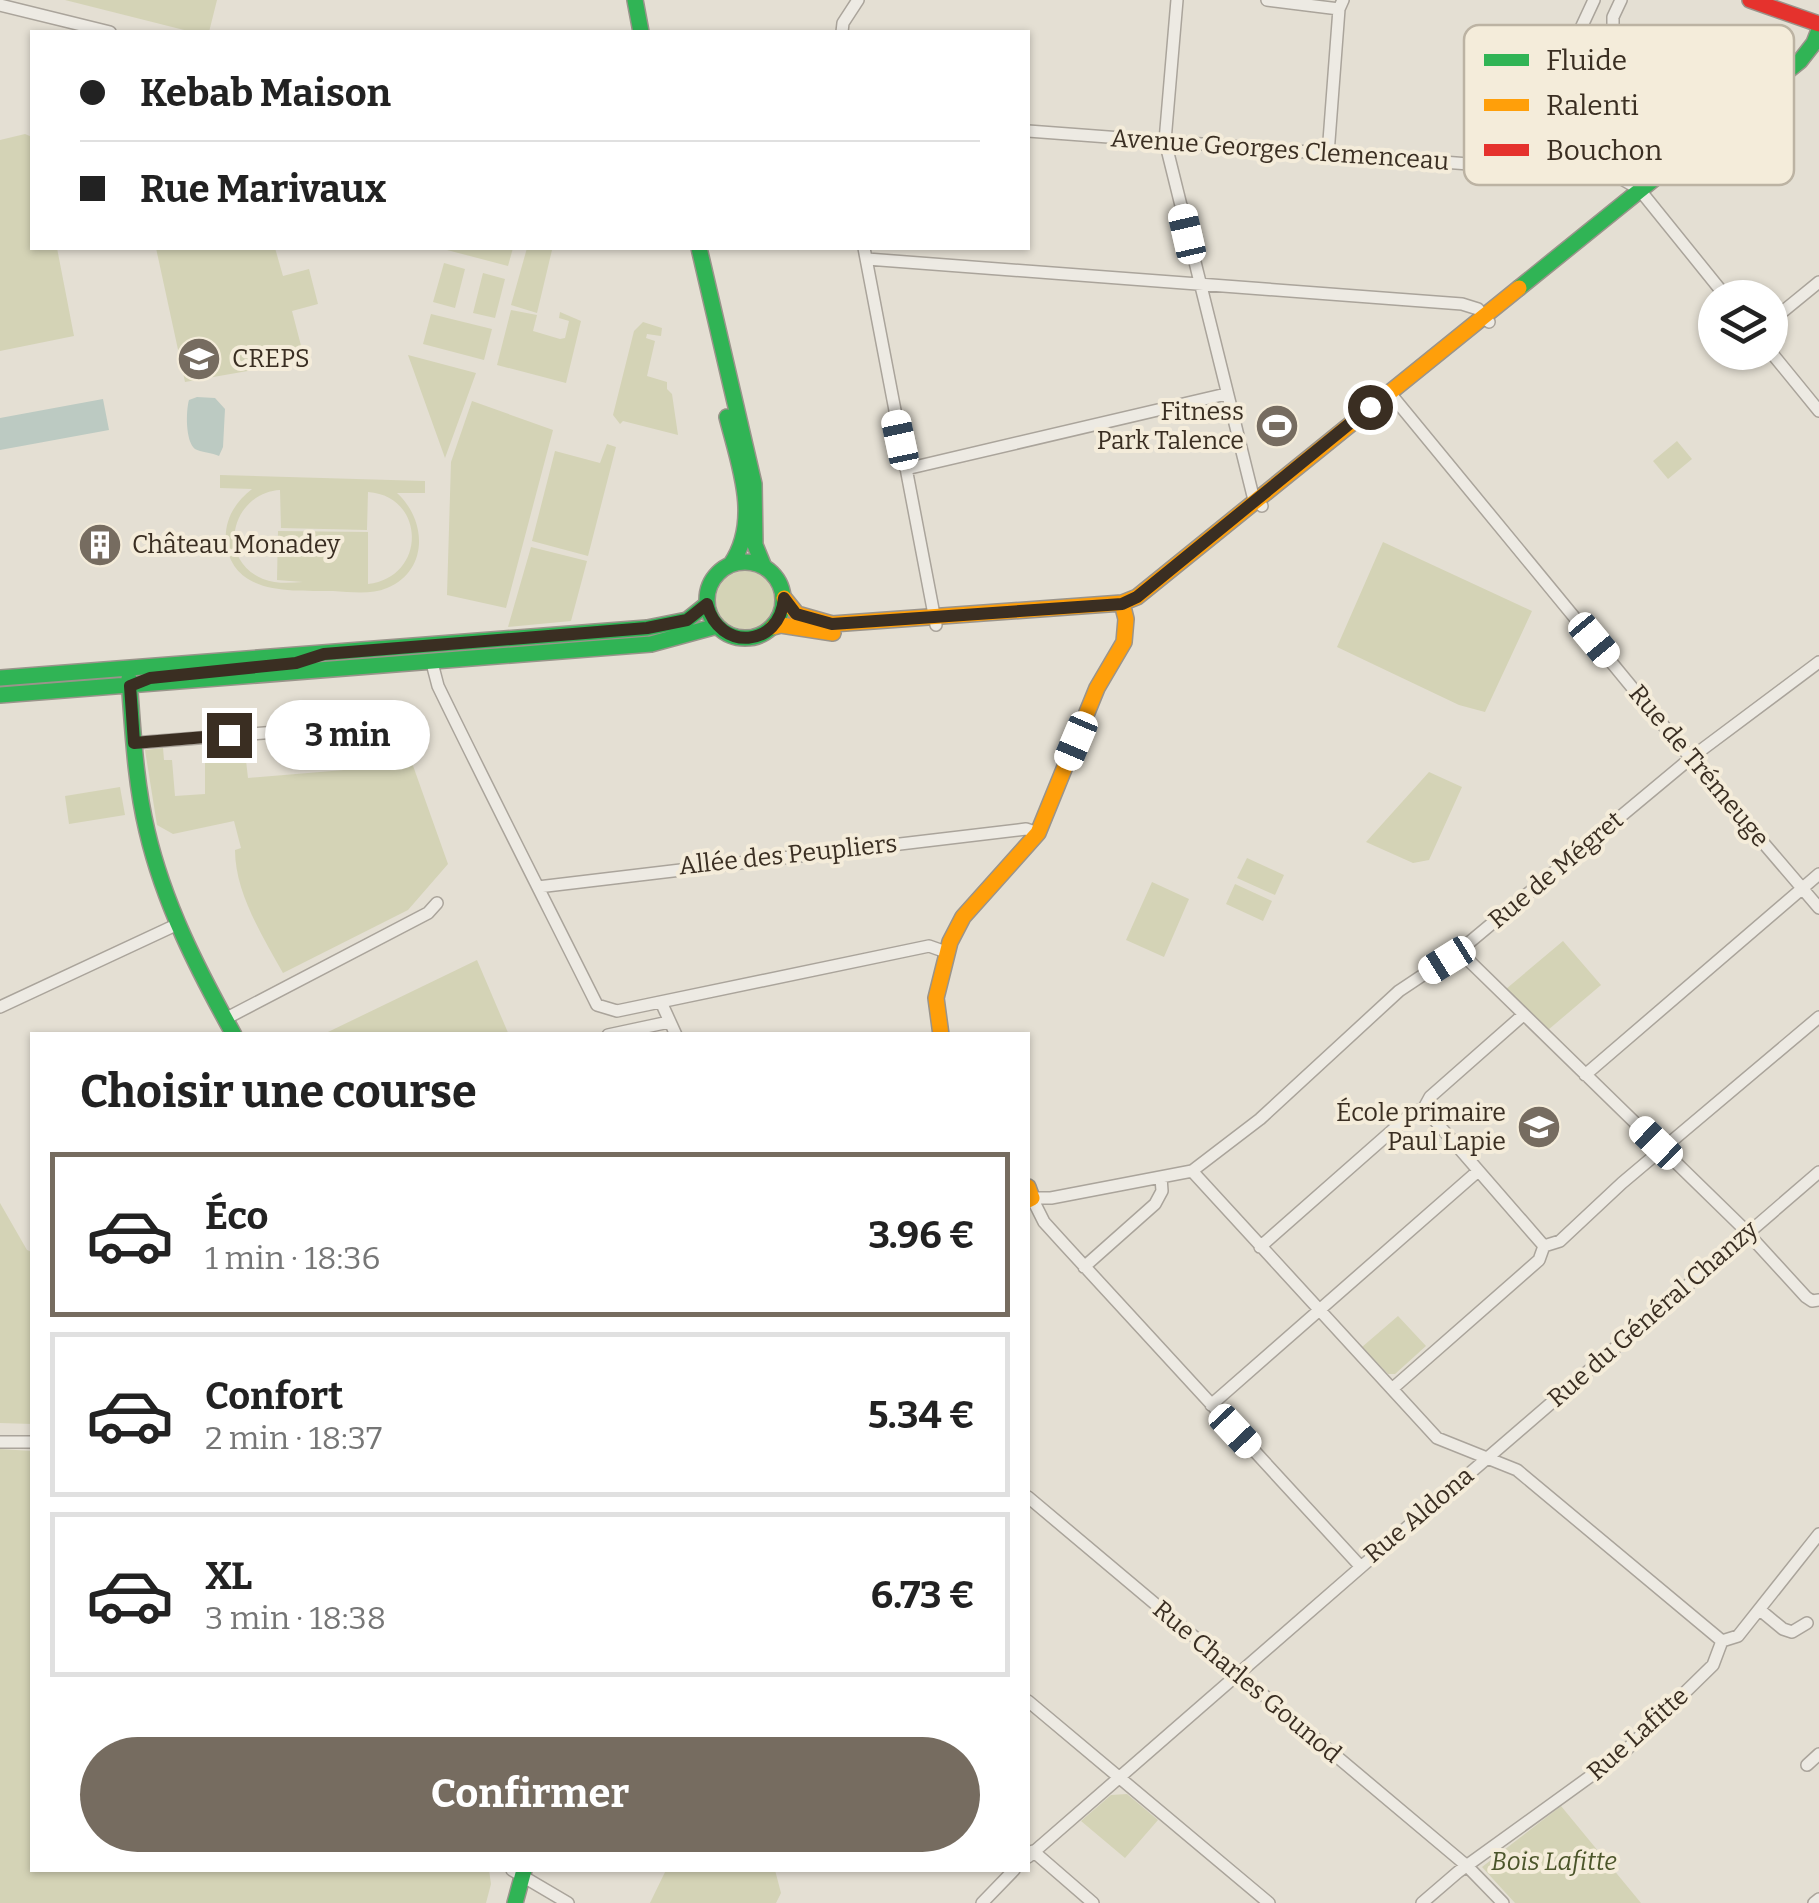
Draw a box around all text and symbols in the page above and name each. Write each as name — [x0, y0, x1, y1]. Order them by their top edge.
legend — [1464, 25, 1794, 185]
text: Fluide — [1546, 44, 1627, 77]
text: Kebab Maison — [140, 70, 391, 116]
text: Ralenti — [1546, 89, 1639, 122]
street label: Avenue Georges Clemenceau — [1110, 123, 1450, 177]
text: Bouchon — [1546, 134, 1663, 167]
text: Rue Marivaux — [140, 166, 386, 212]
car — [1166, 201, 1208, 267]
map controls — [1698, 280, 1788, 370]
button: layers — [1698, 280, 1788, 370]
school or university icon: CREPS — [176, 336, 222, 382]
place label: CREPS — [232, 344, 310, 374]
route start — [1348, 385, 1393, 430]
place label: Fitness Park Talence — [1097, 397, 1244, 456]
sports icon: Fitness Park Talence — [1254, 403, 1300, 449]
car — [879, 408, 921, 472]
building icon: Château Monadey — [77, 522, 123, 568]
place label: Château Monadey — [132, 530, 341, 560]
car — [1563, 607, 1625, 673]
street label: Rue de Trémeuge — [1623, 679, 1775, 853]
callout: 3 min — [264, 700, 429, 770]
car — [1050, 708, 1102, 774]
route end — [207, 713, 252, 758]
text: 3 min — [305, 716, 390, 754]
street label: Rue de Mégret — [1483, 805, 1629, 935]
street label: Allée des Peupliers — [677, 829, 899, 881]
car — [1414, 931, 1480, 989]
text: Choisir une course — [80, 1065, 477, 1119]
place label: École primaire Paul Lapie — [1336, 1097, 1506, 1157]
school or university icon: École primaire Paul Lapie — [1516, 1104, 1562, 1150]
car — [1624, 1111, 1688, 1175]
icon: car — [85, 1190, 175, 1280]
text: Éco — [205, 1193, 268, 1239]
text: 3.96 € — [868, 1212, 975, 1258]
street label: Rue du Général Chanzy — [1542, 1214, 1765, 1413]
text: 1 min · 18:36 — [205, 1239, 380, 1277]
icon: car — [85, 1370, 175, 1460]
text: Confort — [205, 1373, 343, 1419]
text: 5.34 € — [868, 1392, 975, 1438]
car — [1204, 1399, 1266, 1463]
text: 2 min · 18:37 — [205, 1419, 382, 1457]
street label: Rue Aldona — [1358, 1460, 1480, 1569]
icon: car — [85, 1550, 175, 1640]
text: XL — [205, 1553, 252, 1599]
text: 6.73 € — [871, 1572, 975, 1618]
street label: Rue Charles Gounod — [1147, 1594, 1347, 1770]
text: 3 min · 18:38 — [205, 1599, 386, 1637]
street label: Rue Lafitte — [1581, 1681, 1695, 1787]
button: Confirmer — [80, 1737, 980, 1852]
park label: Bois Lafitte — [1491, 1847, 1617, 1877]

